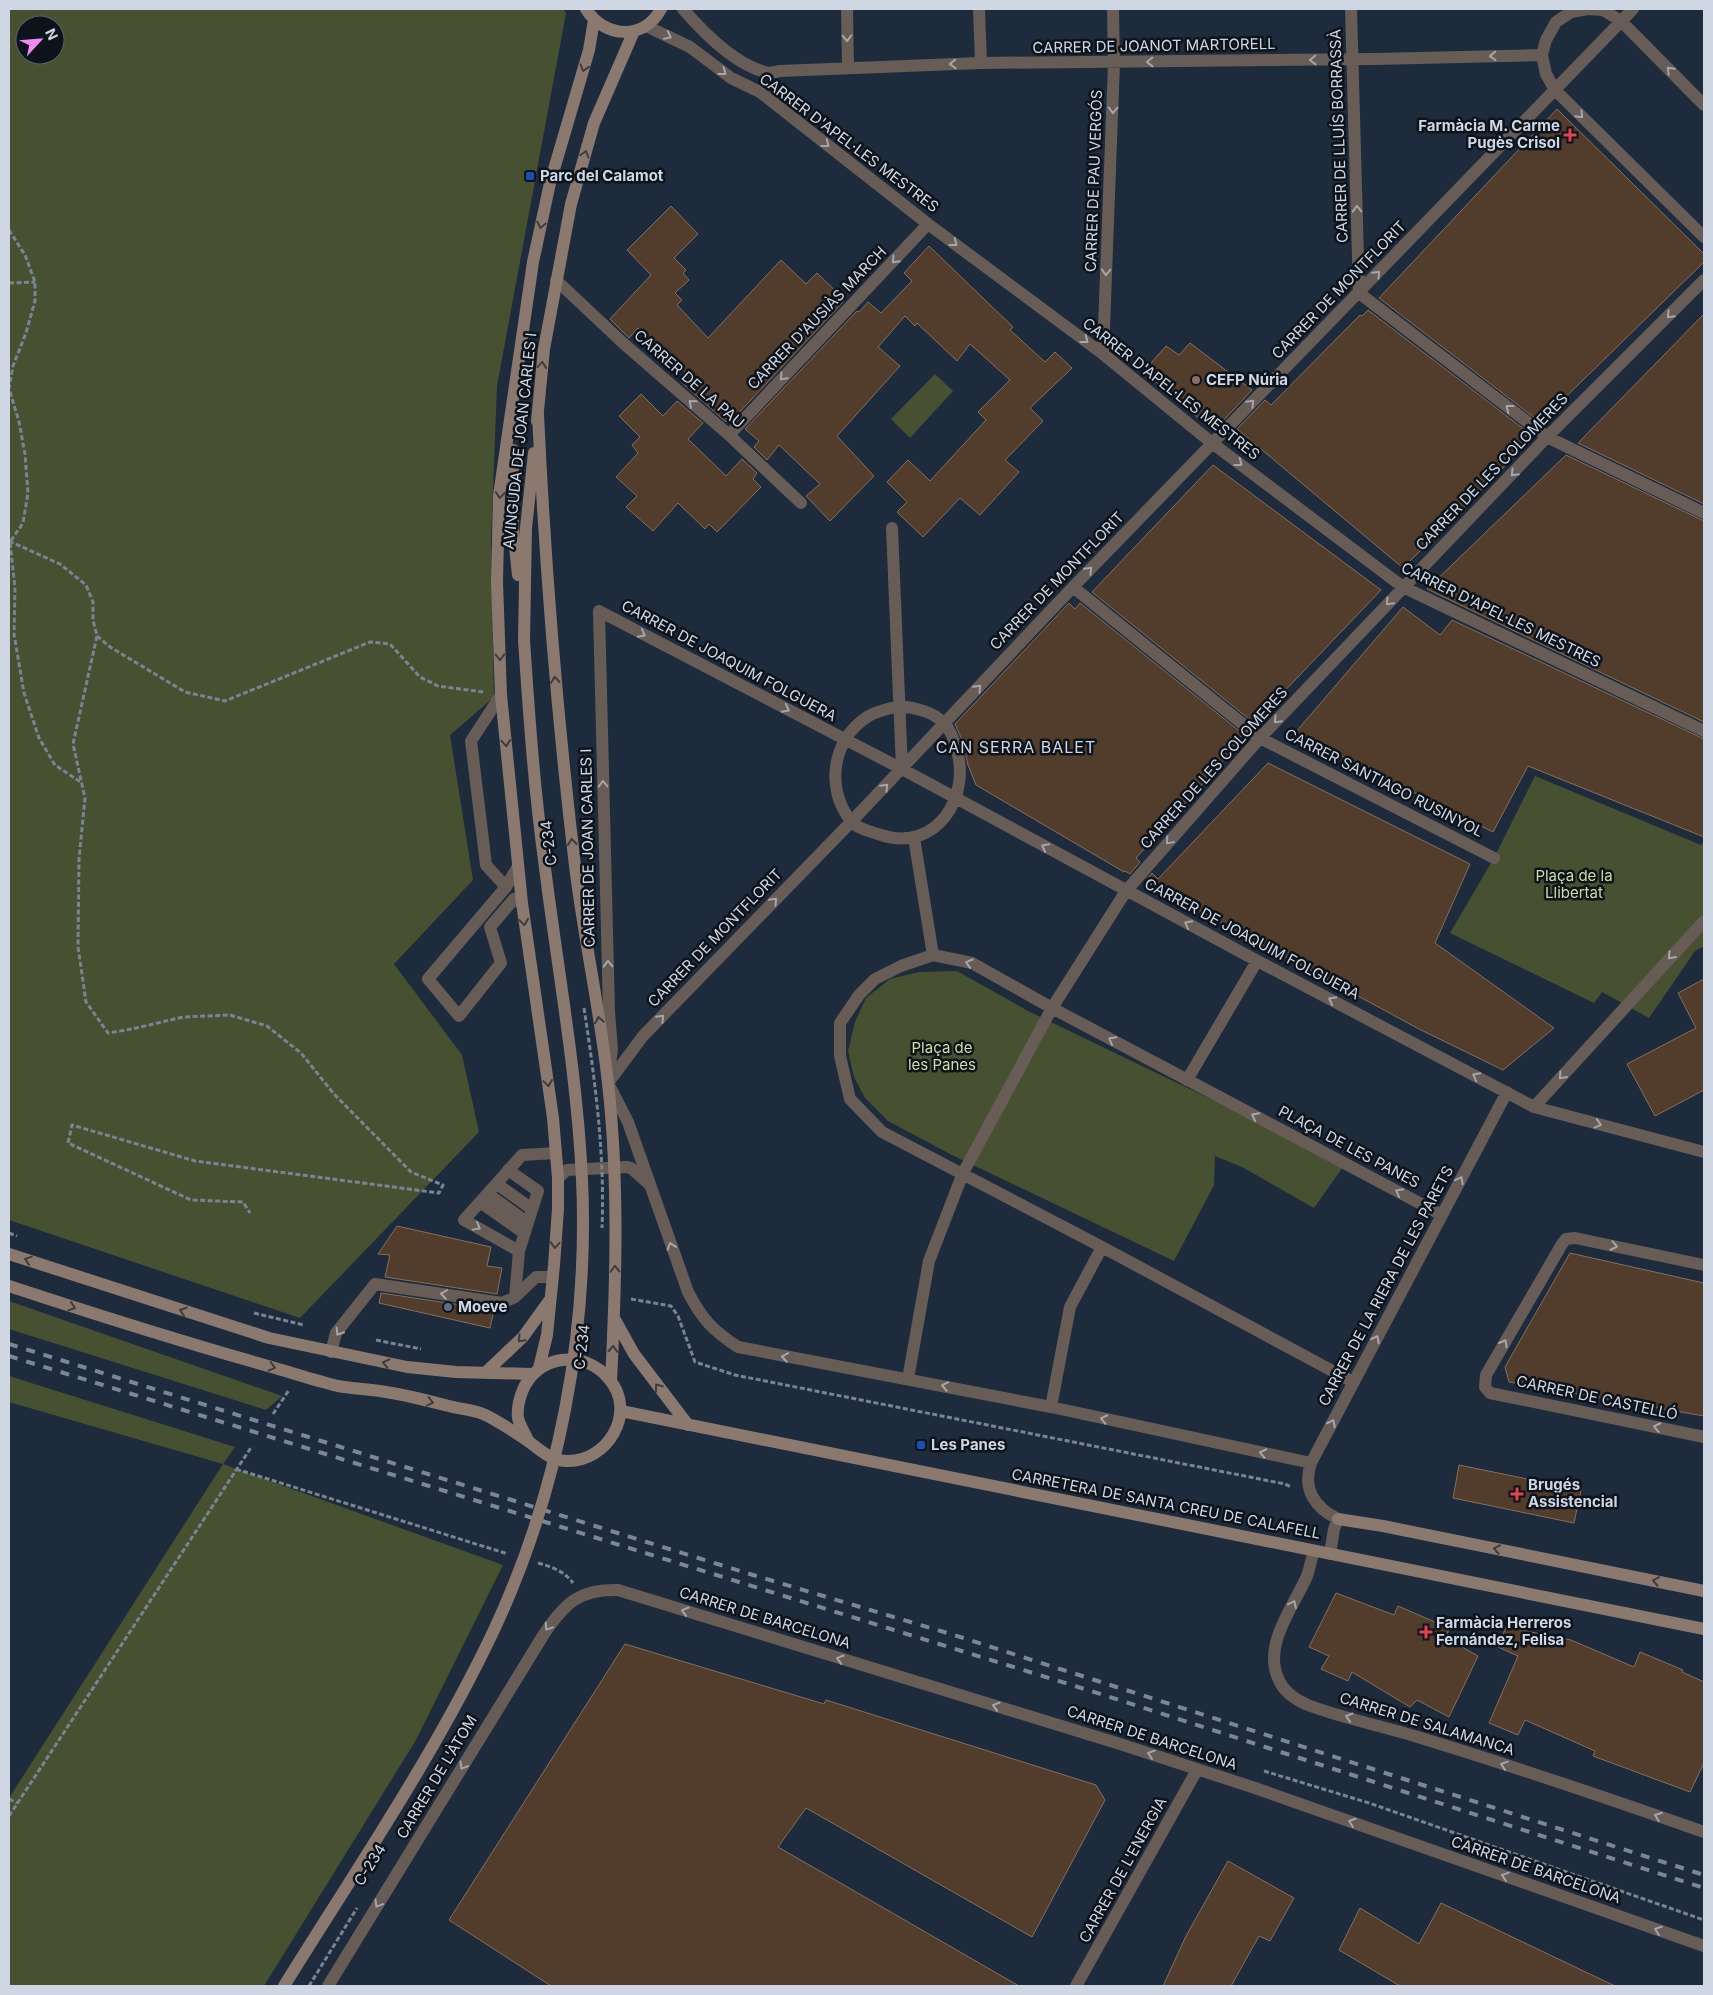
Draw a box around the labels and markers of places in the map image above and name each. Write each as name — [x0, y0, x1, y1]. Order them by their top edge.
place label: Farmàcia M. Carme Pugès Crisol — [1418, 116, 1560, 152]
marker: Farmàcia M. Carme Pugès Crisol — [1564, 129, 1576, 141]
place label: Parc del Calamot — [540, 166, 664, 185]
marker: Parc del Calamot — [524, 170, 536, 182]
place label: CEFP Núria — [1206, 370, 1288, 389]
marker: CEFP Núria — [1190, 374, 1202, 386]
place label: Moeve — [458, 1297, 508, 1316]
marker: Moeve — [442, 1301, 454, 1313]
place label: Les Panes — [931, 1435, 1005, 1454]
marker: Les Panes — [915, 1439, 927, 1451]
place label: Brugés Assistencial — [1528, 1475, 1618, 1511]
marker: Brugés Assistencial — [1510, 1487, 1524, 1501]
place label: Farmàcia Herreros Fernández, Felisa — [1436, 1613, 1571, 1649]
marker: Farmàcia Herreros Fernández, Felisa — [1420, 1626, 1432, 1638]

